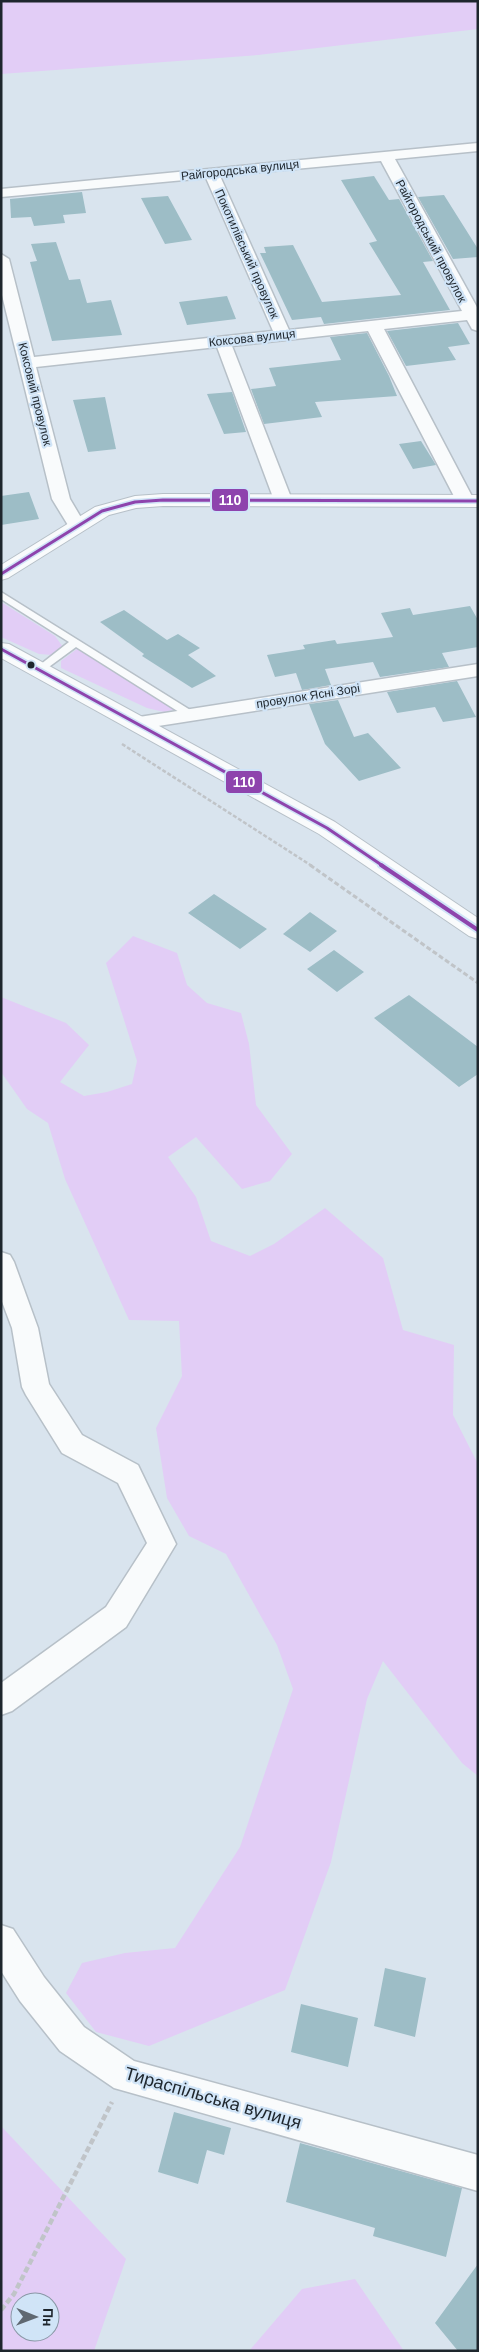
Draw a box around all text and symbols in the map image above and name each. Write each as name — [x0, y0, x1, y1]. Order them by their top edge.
street label: Райгородська вулиця — [180, 157, 300, 183]
street label: Райгородський провулок — [393, 177, 470, 305]
street label: Покотилівський провулок — [212, 187, 282, 322]
street label: Коксова вулиця — [208, 326, 296, 350]
street label: Коксовий провулок — [15, 341, 55, 448]
line badge: 110 — [211, 488, 249, 512]
text: 110 — [219, 492, 242, 508]
unlabelled marker — [26, 660, 36, 670]
street label: провулок Ясні Зорі — [255, 681, 361, 711]
line badge: 110 — [225, 770, 263, 794]
text: 110 — [233, 774, 256, 790]
street label: Тираспільська вулиця — [122, 2063, 304, 2133]
north arrow — [10, 2292, 60, 2342]
text: Пн — [40, 2308, 56, 2327]

